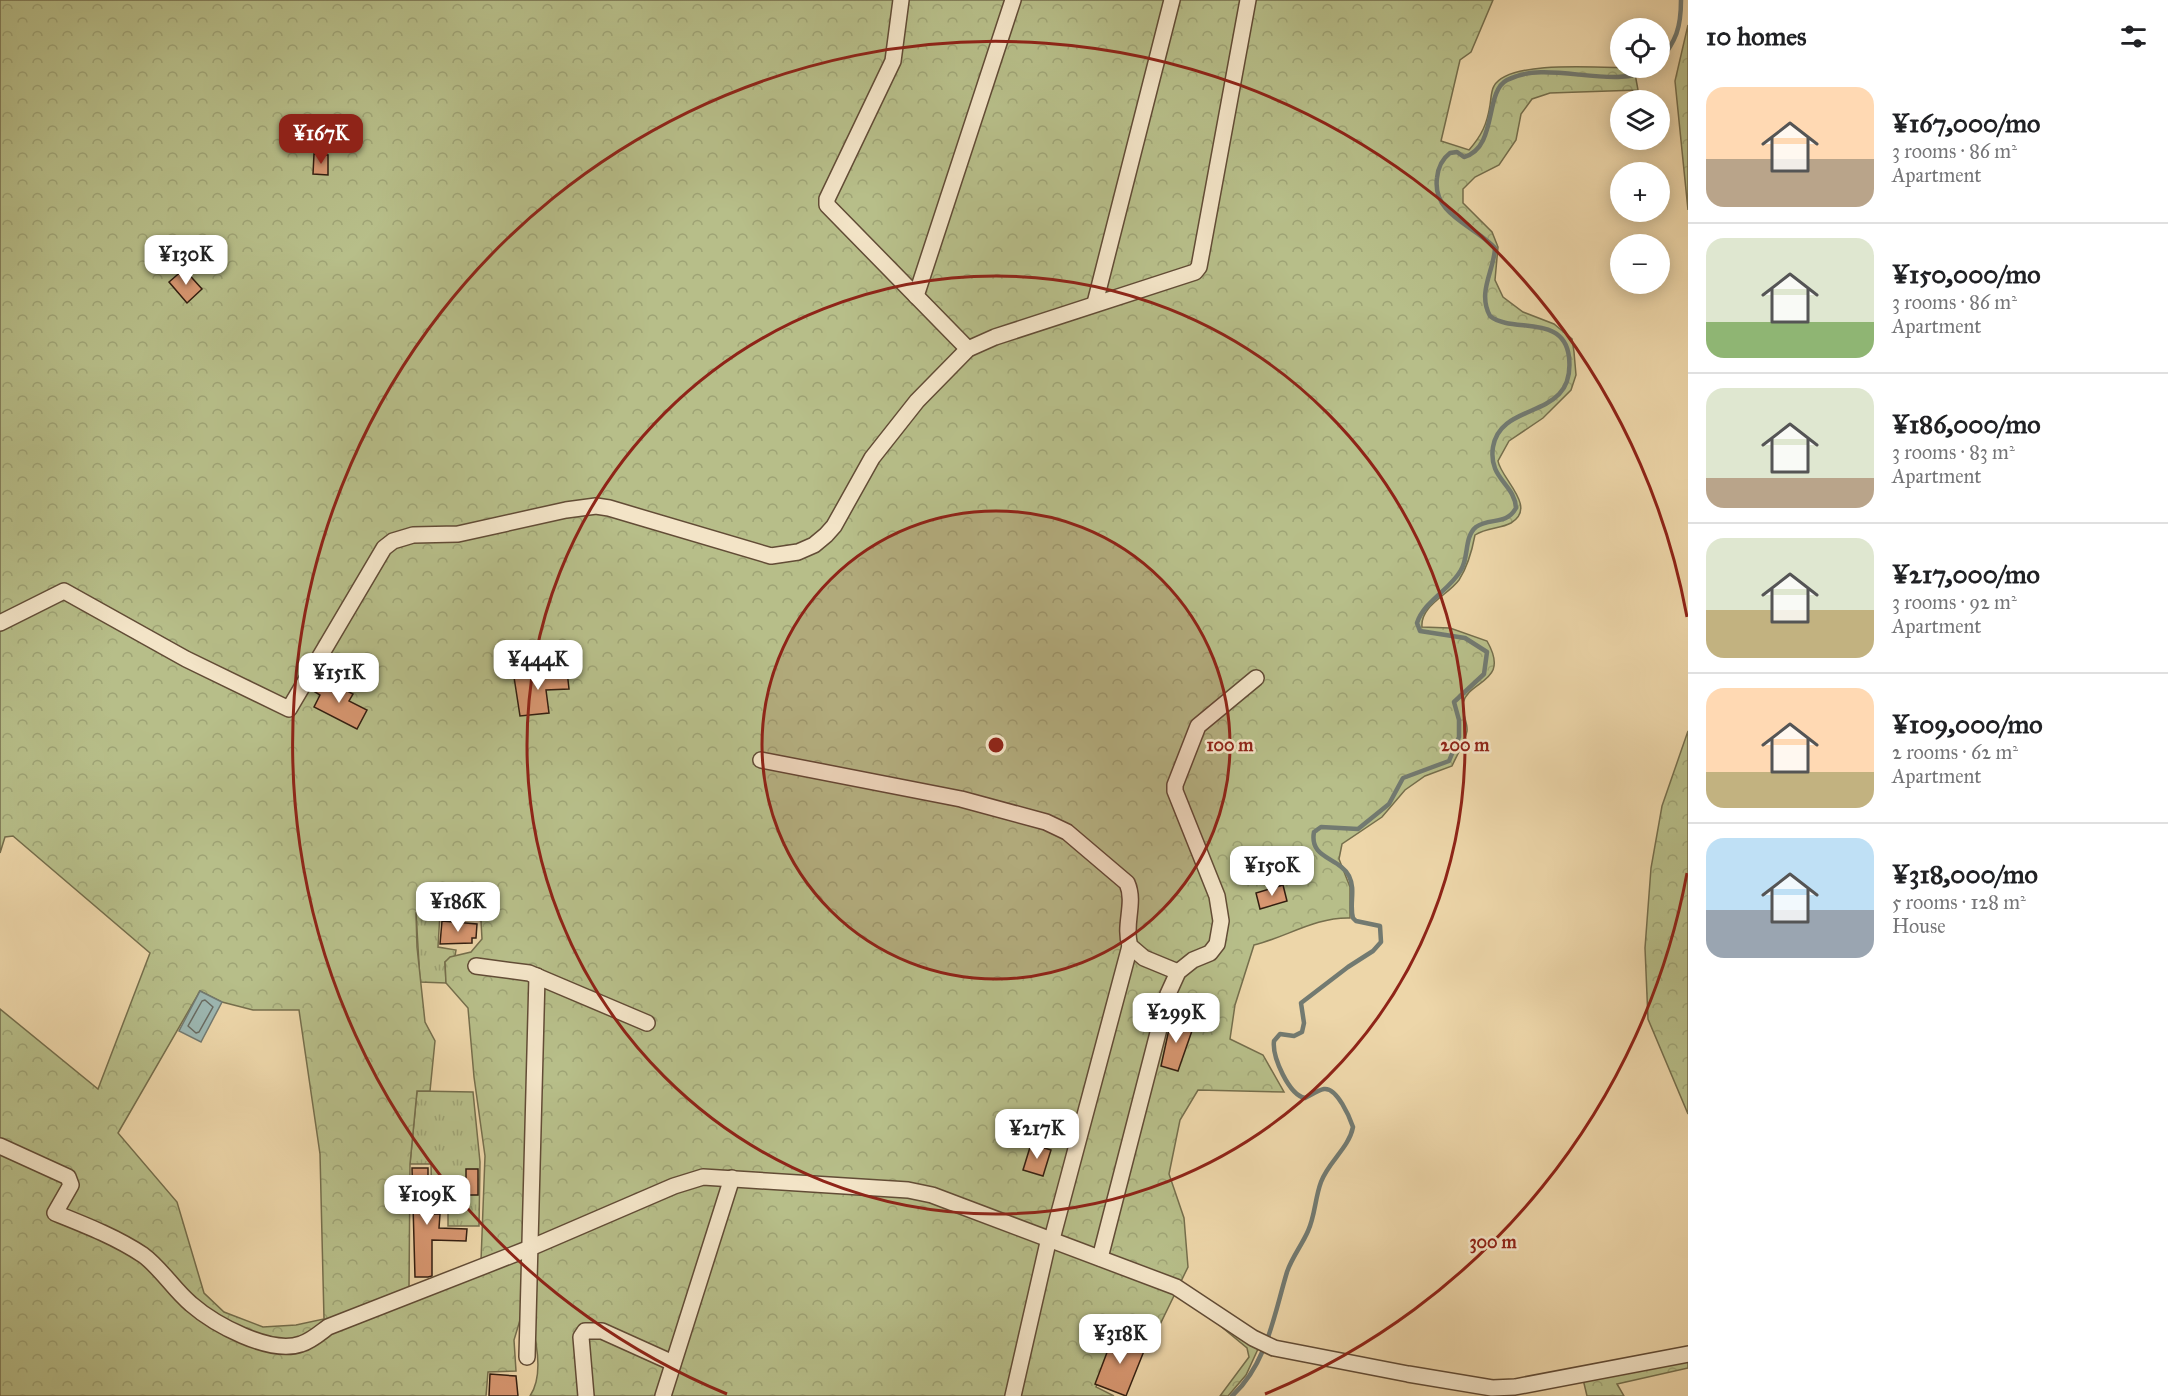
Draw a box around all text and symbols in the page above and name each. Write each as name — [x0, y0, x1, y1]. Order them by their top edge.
map controls — [1610, 18, 1670, 294]
button: locate — [1610, 18, 1670, 78]
text: 10 homes — [1706, 20, 1807, 52]
icon: filters — [2117, 20, 2150, 53]
button: layers — [1610, 90, 1670, 150]
text: ¥167,000/mo — [1892, 107, 2040, 139]
icon: home — [1754, 111, 1826, 183]
pin: ¥167K — [279, 114, 363, 165]
text: ¥167K — [293, 121, 349, 145]
text: 3 rooms · 86 m² — [1892, 139, 2017, 163]
button: + — [1610, 162, 1670, 222]
text: Apartment — [1892, 163, 1981, 187]
button: − — [1610, 234, 1670, 294]
pin: ¥130K — [144, 235, 228, 286]
text: ¥130K — [159, 242, 213, 266]
text: ¥150,000/mo — [1892, 258, 2041, 290]
icon: home — [1754, 262, 1826, 334]
text: 3 rooms · 86 m² — [1892, 290, 2017, 314]
text: Apartment — [1892, 314, 1981, 338]
text: ¥186,000/mo — [1892, 408, 2041, 440]
icon: home — [1754, 412, 1826, 484]
text: 3 rooms · 83 m² — [1892, 440, 2015, 464]
text: Apartment — [1892, 464, 1981, 488]
text: ¥217,000/mo — [1892, 558, 2040, 590]
icon: home — [1754, 562, 1826, 634]
text: 3 rooms · 92 m² — [1892, 590, 2017, 614]
text: Apartment — [1892, 614, 1981, 638]
pin: ¥444K — [496, 640, 580, 691]
text: ¥444K — [508, 647, 568, 671]
pin: ¥151K — [297, 653, 381, 704]
text: ¥151K — [313, 660, 365, 684]
text: ¥109,000/mo — [1892, 708, 2043, 740]
icon: home — [1754, 712, 1826, 784]
text: 100 m — [1207, 734, 1254, 756]
text: 200 m — [1441, 734, 1490, 756]
centre of rings — [986, 735, 1006, 755]
text: 2 rooms · 62 m² — [1892, 740, 2018, 764]
text: Apartment — [1892, 764, 1981, 788]
pin: ¥150K — [1230, 846, 1314, 897]
text: ¥150K — [1244, 853, 1300, 877]
text: ¥318,000/mo — [1892, 858, 2038, 890]
icon: home — [1754, 862, 1826, 934]
pin: ¥186K — [416, 882, 500, 933]
text: ¥186K — [430, 889, 486, 913]
text: 5 rooms · 128 m² — [1892, 890, 2026, 914]
text: House — [1892, 914, 1946, 938]
pin: ¥299K — [1134, 993, 1218, 1044]
text: ¥299K — [1147, 1000, 1205, 1024]
pin: ¥217K — [995, 1109, 1079, 1160]
text: ¥217K — [1009, 1116, 1065, 1140]
pin: ¥109K — [385, 1175, 469, 1226]
text: ¥109K — [398, 1182, 456, 1206]
text: 300 m — [1469, 1231, 1517, 1254]
pin: ¥318K — [1078, 1314, 1162, 1365]
text: ¥318K — [1093, 1321, 1147, 1345]

